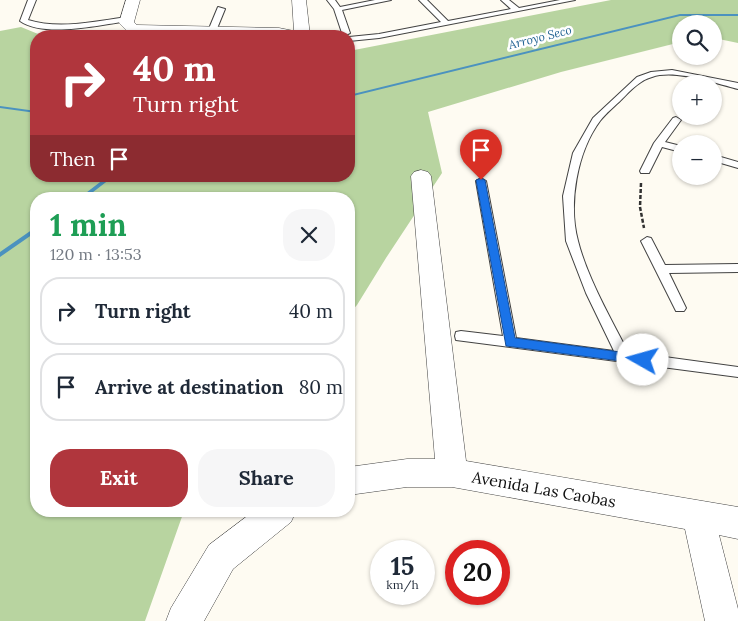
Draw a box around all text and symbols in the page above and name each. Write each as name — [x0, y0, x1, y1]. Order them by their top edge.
map controls — [672, 15, 722, 185]
button: search — [672, 15, 722, 65]
water label: Arroyo Seco — [506, 22, 573, 52]
text: 40 m — [133, 46, 216, 91]
icon: right — [50, 50, 115, 115]
button: + — [672, 75, 722, 125]
text: Turn right — [133, 90, 238, 118]
pin — [460, 129, 502, 180]
button: − — [672, 135, 722, 185]
icon: arrive — [467, 136, 495, 164]
icon: arrive — [105, 145, 133, 173]
text: Then — [50, 147, 95, 171]
text: 1 min — [50, 206, 127, 244]
button: close — [283, 209, 335, 261]
text: 120 m · 13:53 — [50, 244, 142, 264]
icon: right — [52, 297, 80, 325]
text: Turn right — [95, 299, 191, 323]
text: 40 m — [289, 299, 333, 323]
position arrow — [616, 333, 668, 385]
icon: arrive — [52, 373, 80, 401]
text: Arrive at destination — [95, 375, 284, 399]
text: 80 m — [299, 375, 343, 399]
button: Exit — [50, 449, 188, 507]
button: Share — [198, 449, 335, 507]
street label: Avenida Las Caobas — [469, 466, 618, 512]
speed limit sign: 20 — [445, 540, 510, 605]
text: 15 — [391, 550, 414, 582]
text: km/h — [386, 577, 419, 592]

